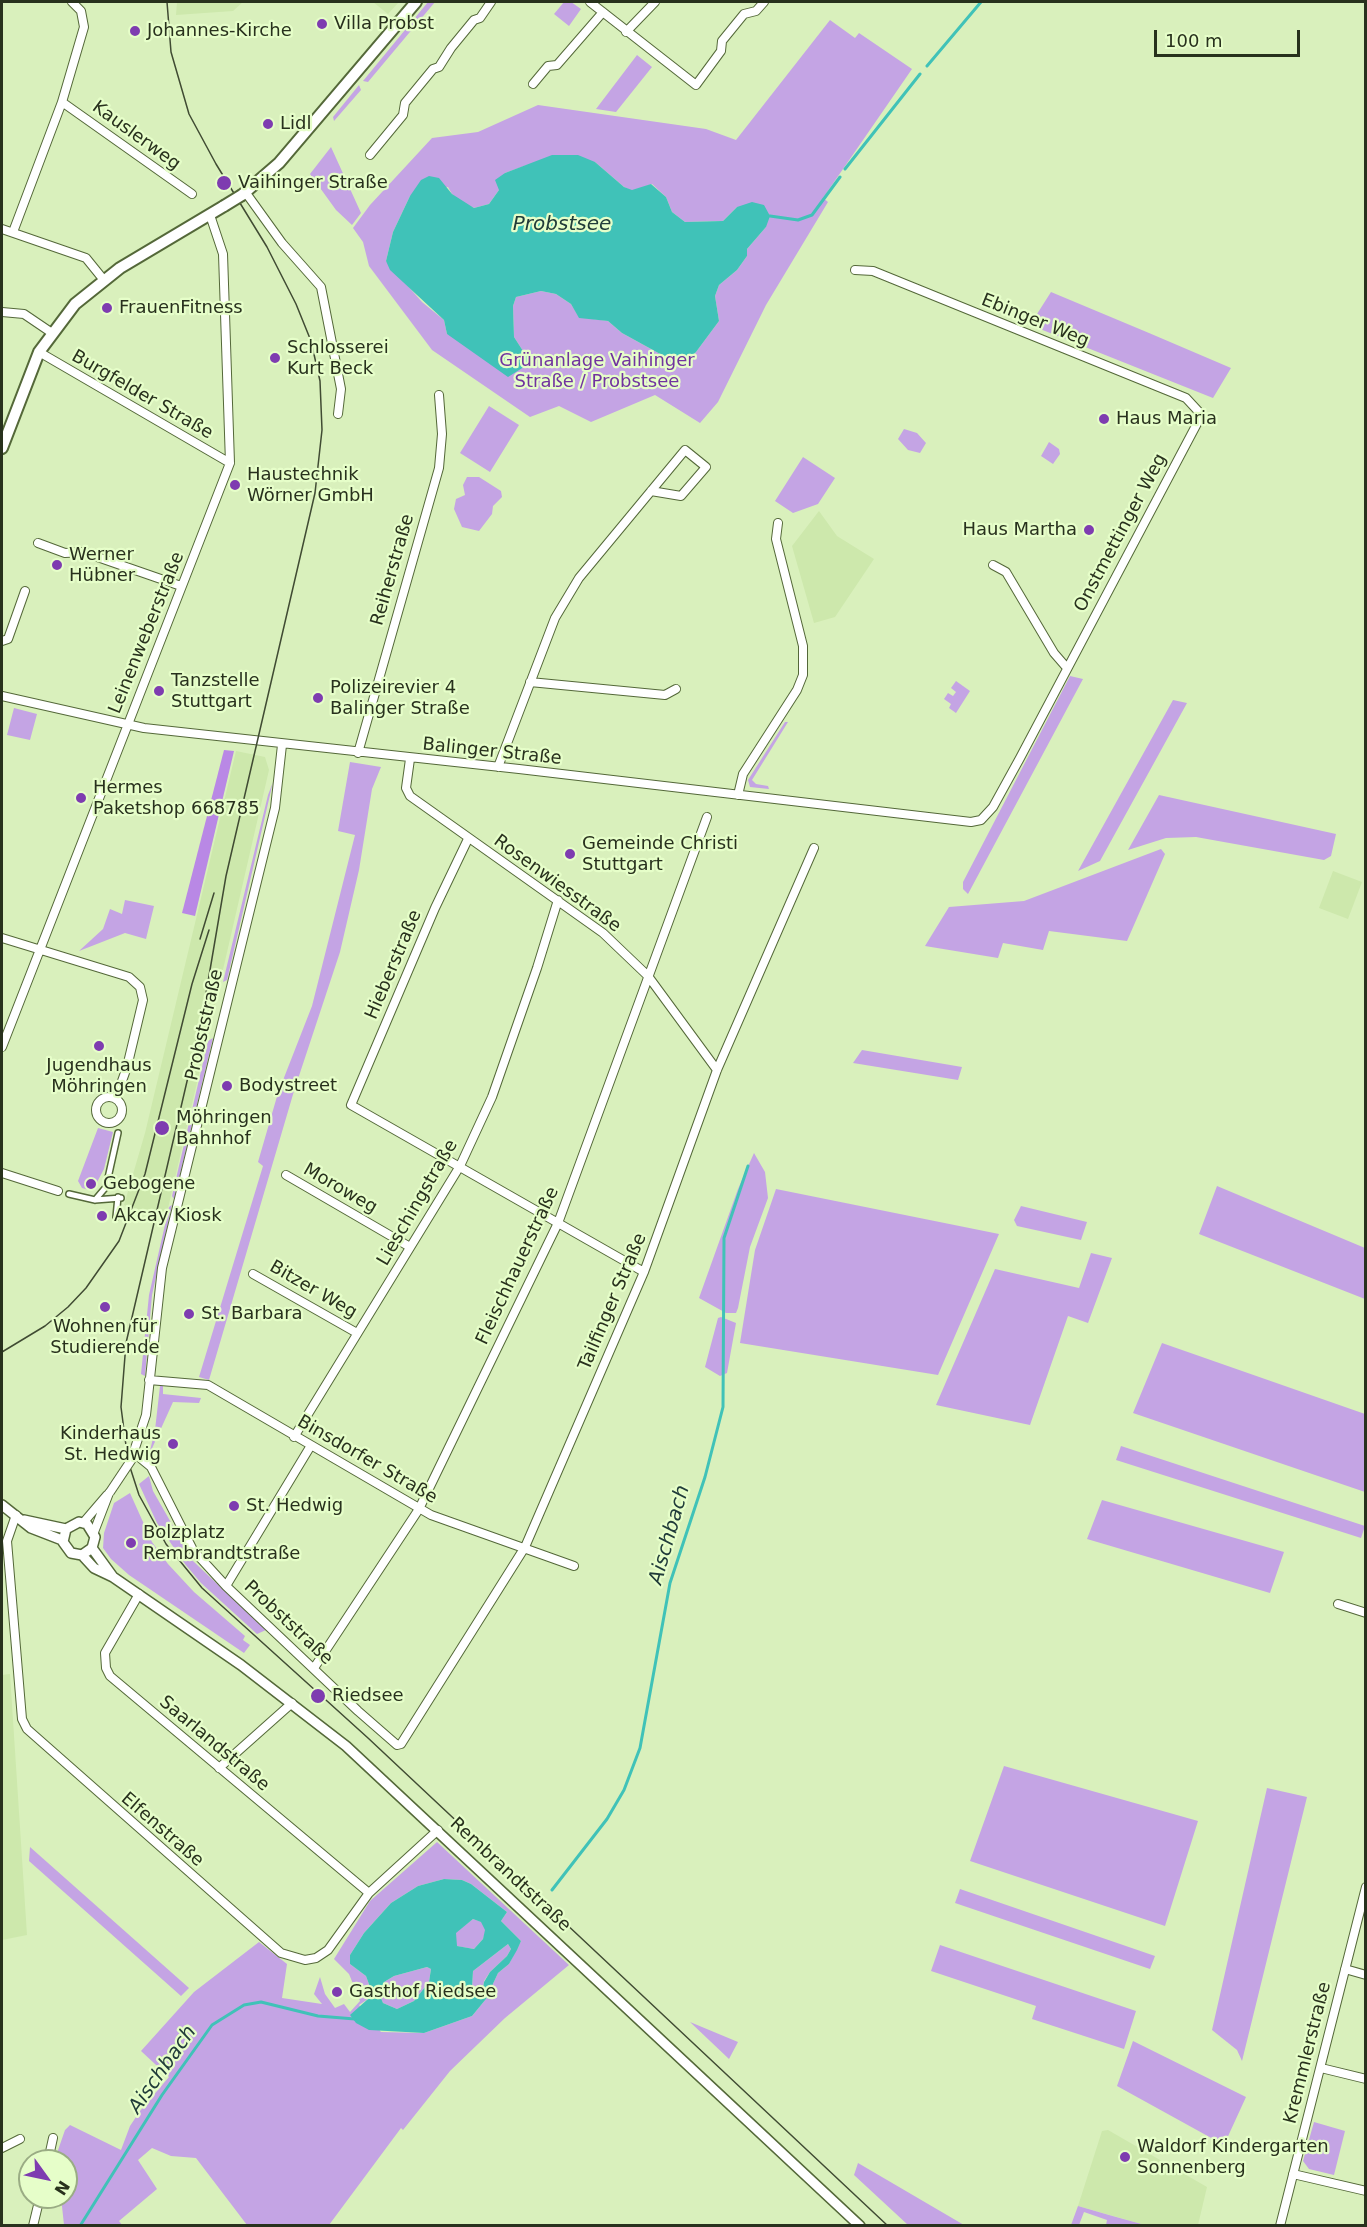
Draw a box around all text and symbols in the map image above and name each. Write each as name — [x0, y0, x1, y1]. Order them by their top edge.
place label: Villa Probst — [334, 13, 434, 35]
marker: Villa Probst — [315, 17, 329, 31]
scale bar — [1157, 18, 1302, 56]
place label: Johannes-Kirche — [147, 20, 292, 42]
marker: Johannes-Kirche — [128, 24, 142, 38]
text: 100 m — [1165, 30, 1223, 51]
street label: Kauslerweg — [88, 97, 184, 175]
place label: Lidl — [280, 113, 311, 135]
marker: Lidl — [261, 117, 275, 131]
place label: Vaihinger Straße — [238, 172, 388, 194]
marker: Vaihinger Straße — [215, 174, 233, 192]
water label: Probstsee — [513, 213, 611, 237]
street label: Ebinger Weg — [978, 290, 1092, 352]
place label: FrauenFitness — [119, 297, 243, 319]
marker: FrauenFitness — [100, 301, 114, 315]
place label: Schlosserei Kurt Beck — [287, 337, 389, 380]
street label: Burgfelder Straße — [67, 346, 217, 444]
park label: Grünanlage Vaihinger Straße / Probstsee — [499, 350, 695, 392]
marker: Schlosserei Kurt Beck — [268, 351, 282, 365]
place label: Haus Maria — [1116, 408, 1217, 430]
marker: Haus Maria — [1097, 412, 1111, 426]
street label: Onstmettinger Weg — [1070, 450, 1172, 616]
place label: Haustechnik Wörner GmbH — [247, 464, 374, 506]
marker: Haustechnik Wörner GmbH — [228, 478, 242, 492]
street label: Reiherstraße — [367, 512, 419, 628]
place label: Haus Martha — [962, 519, 1077, 541]
marker: Haus Martha — [1082, 523, 1096, 537]
place label: Werner Hübner — [69, 544, 135, 586]
street label: Leinenweberstraße — [105, 549, 189, 717]
marker: Werner Hübner — [50, 558, 64, 572]
place label: Tanzstelle Stuttgart — [171, 670, 259, 712]
place label: Polizeirevier 4 Balinger Straße — [330, 677, 470, 720]
marker: Tanzstelle Stuttgart — [152, 684, 166, 698]
marker: Polizeirevier 4 Balinger Straße — [311, 691, 325, 705]
street label: Balinger Straße — [421, 734, 563, 770]
place label: Hermes Paketshop 668785 — [93, 777, 260, 820]
marker: Hermes Paketshop 668785 — [74, 791, 88, 805]
street label: Rosenwiesstraße — [489, 831, 625, 937]
place label: Gemeinde Christi Stuttgart — [582, 833, 738, 876]
marker: Gemeinde Christi Stuttgart — [563, 847, 577, 861]
street label: Hieberstraße — [361, 907, 427, 1023]
street label: Probststraße — [182, 967, 228, 1083]
marker: Jugendhaus Möhringen — [92, 1039, 106, 1053]
place label: Jugendhaus Möhringen — [46, 1055, 152, 1098]
place label: Bodystreet — [239, 1075, 337, 1097]
marker: Bodystreet — [220, 1079, 234, 1093]
place label: Möhringen Bahnhof — [176, 1107, 272, 1150]
marker: Möhringen Bahnhof — [153, 1119, 171, 1137]
street label: Lieschingstraße — [373, 1136, 463, 1270]
street label: Moroweg — [299, 1159, 381, 1219]
place label: Gebogene — [103, 1173, 195, 1195]
marker: Gebogene — [84, 1177, 98, 1191]
street label: Fleischhauerstraße — [472, 1184, 564, 1348]
place label: Akcay Kiosk — [114, 1205, 222, 1227]
marker: Akcay Kiosk — [95, 1209, 109, 1223]
street label: Tailfinger Straße — [574, 1230, 652, 1374]
street label: Bitzer Weg — [265, 1256, 361, 1324]
marker: Wohnen für Studierende — [98, 1300, 112, 1314]
place label: St. Barbara — [201, 1303, 303, 1325]
marker: St. Barbara — [182, 1307, 196, 1321]
place label: Wohnen für Studierende — [50, 1316, 160, 1358]
street label: Binsdorfer Straße — [293, 1411, 441, 1509]
place label: Kinderhaus St. Hedwig — [60, 1423, 161, 1466]
marker: Kinderhaus St. Hedwig — [166, 1437, 180, 1451]
water label: Aischbach — [644, 1483, 696, 1587]
place label: St. Hedwig — [246, 1495, 343, 1517]
marker: St. Hedwig — [227, 1499, 241, 1513]
place label: Bolzplatz Rembrandtstraße — [143, 1522, 300, 1564]
marker: Bolzplatz Rembrandtstraße — [124, 1536, 138, 1550]
street label: Probststraße — [239, 1576, 337, 1670]
place label: Riedsee — [332, 1685, 404, 1707]
marker: Riedsee — [309, 1687, 327, 1705]
street label: Saarlandstraße — [155, 1692, 273, 1796]
street label: Elfenstraße — [116, 1788, 208, 1872]
street label: Rembrandtstraße — [445, 1813, 575, 1937]
street label: Kremmlerstraße — [1280, 1980, 1336, 2126]
place label: Gasthof Riedsee — [349, 1981, 496, 2003]
marker: Gasthof Riedsee — [330, 1985, 344, 1999]
water label: Aischbach — [124, 2021, 202, 2119]
place label: Waldorf Kindergarten Sonnenberg — [1137, 2136, 1329, 2178]
north arrow — [18, 2149, 78, 2209]
marker: Waldorf Kindergarten Sonnenberg — [1118, 2150, 1132, 2164]
text: N — [50, 2177, 73, 2199]

